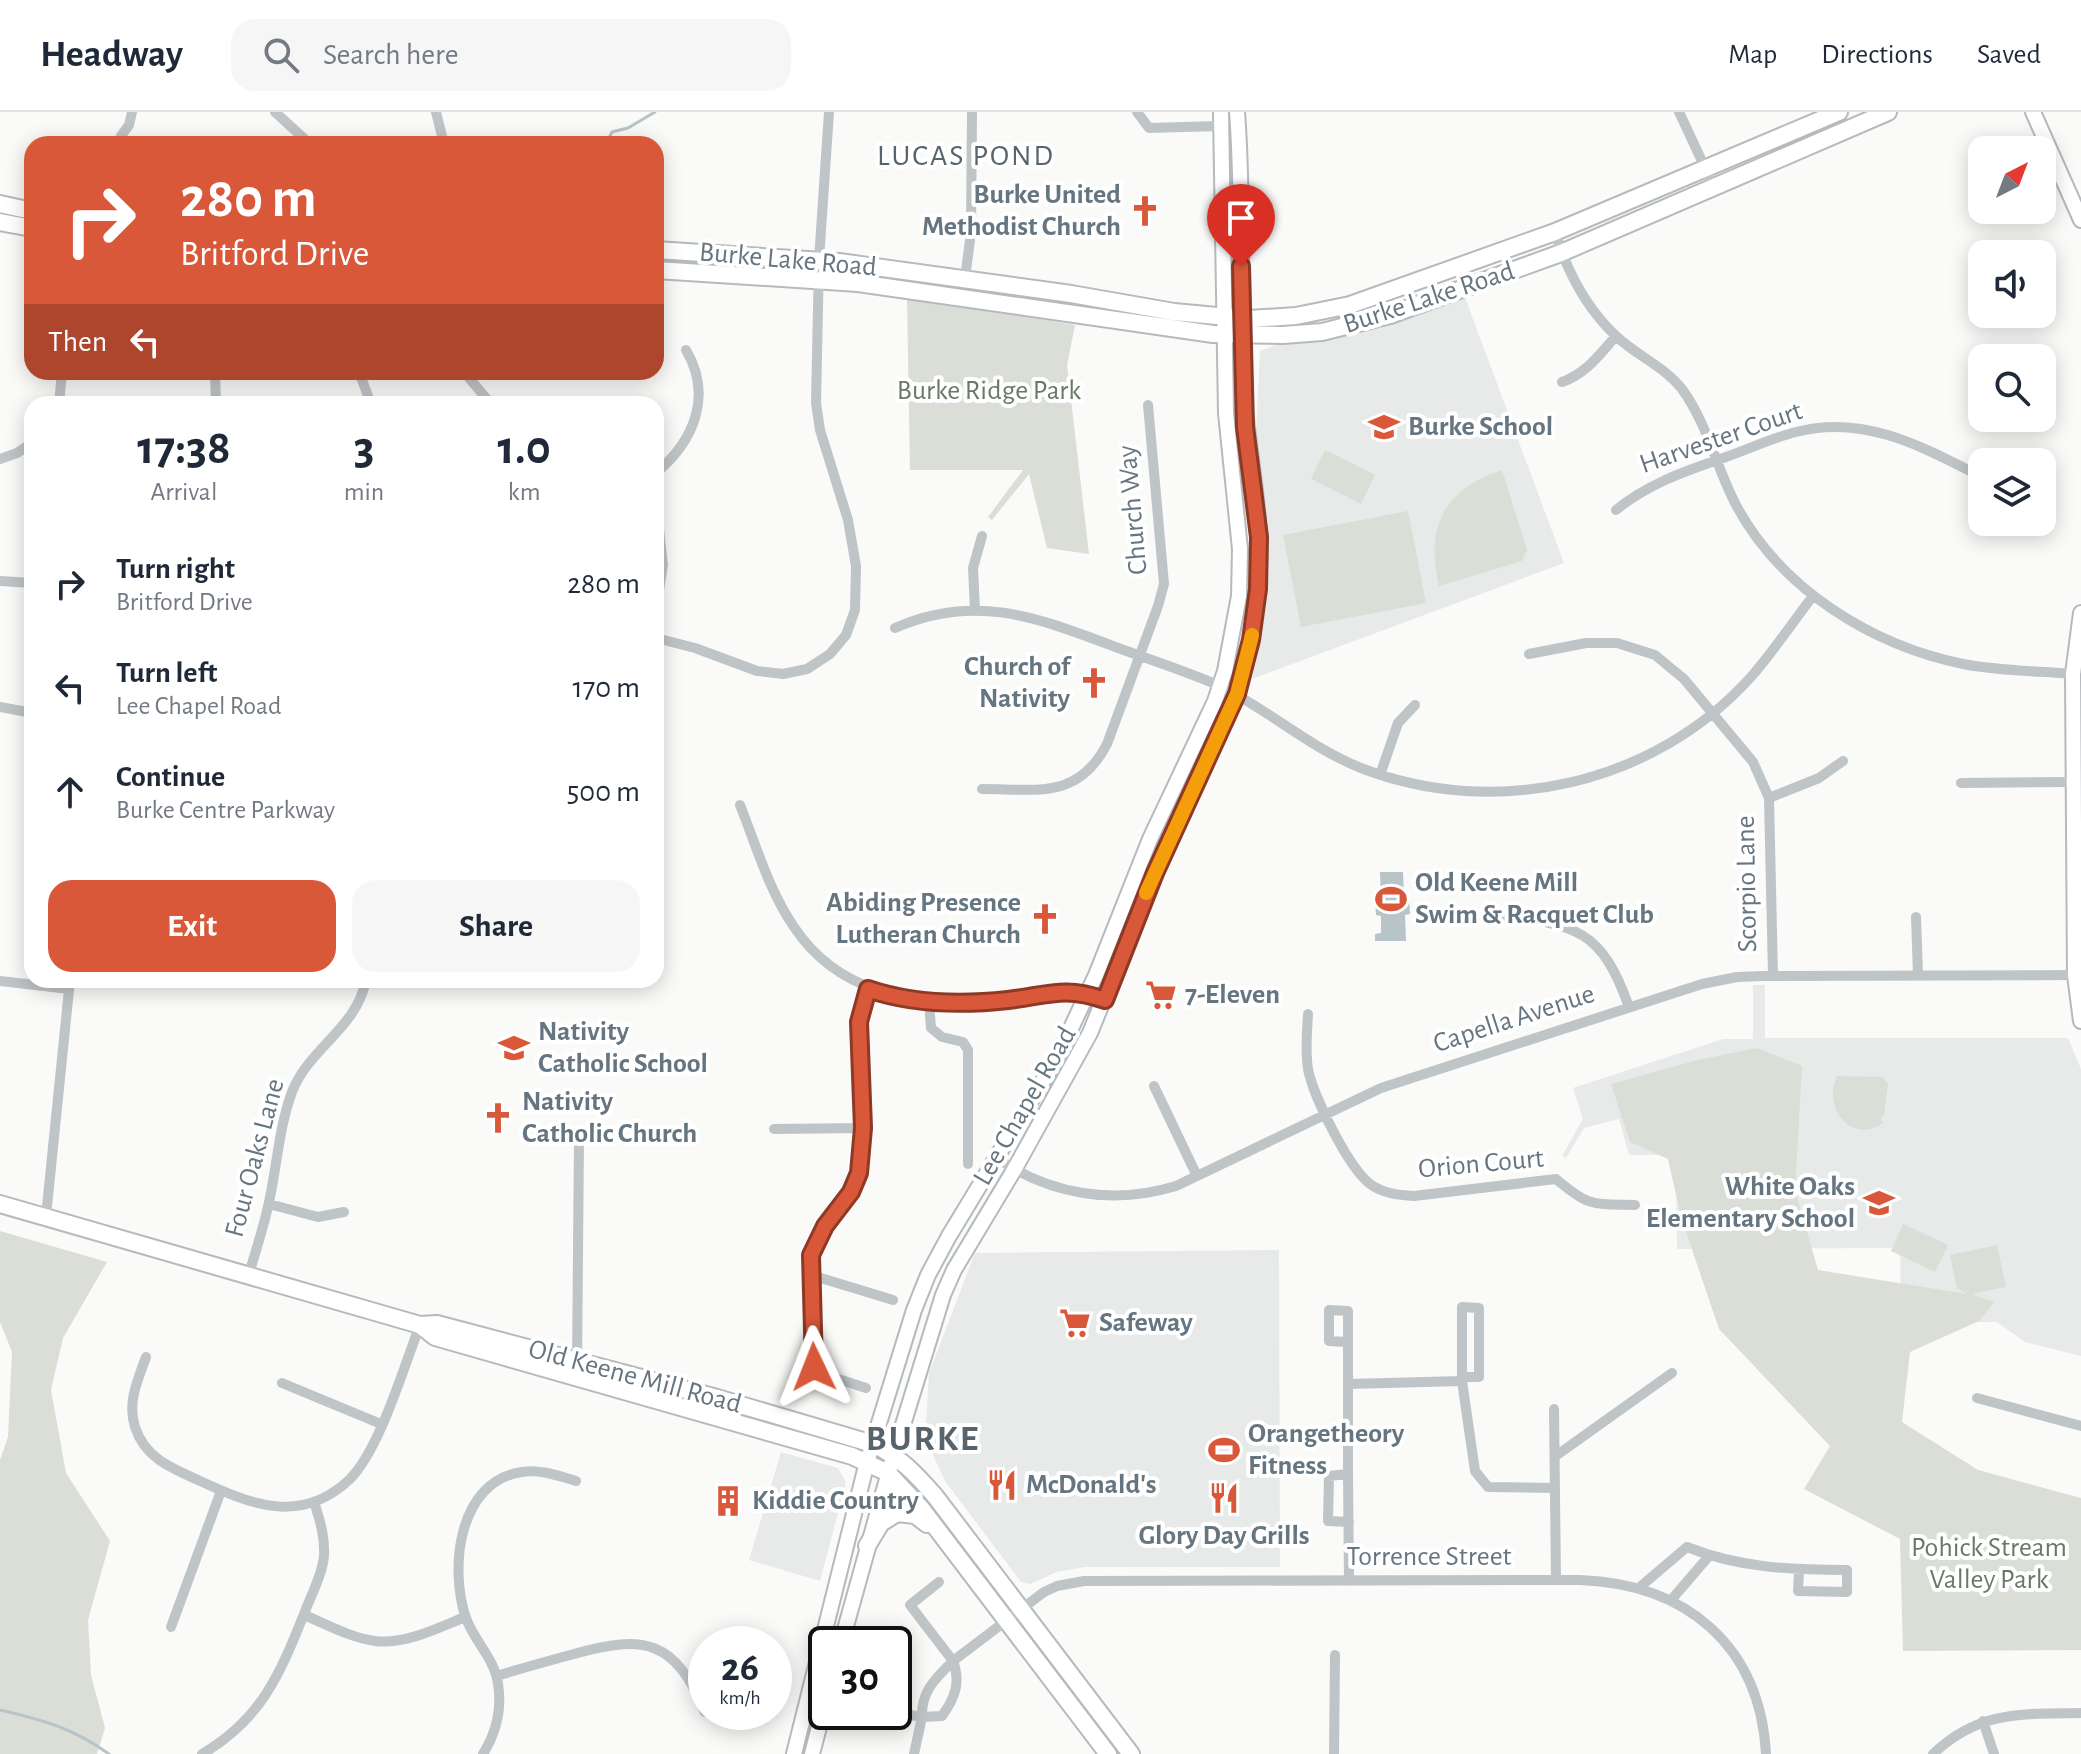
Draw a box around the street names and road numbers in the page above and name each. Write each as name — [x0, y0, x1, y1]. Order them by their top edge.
street label: Burke Lake Road — [698, 238, 878, 282]
street label: Burke Lake Road — [1340, 257, 1518, 339]
street label: Harvester Court — [1636, 397, 1806, 479]
street label: Church Way — [1113, 444, 1153, 576]
street label: Scorpio Lane — [1732, 815, 1762, 953]
street label: Capella Avenue — [1430, 980, 1598, 1058]
street label: Lee Chapel Road — [968, 1022, 1082, 1190]
street label: Four Oaks Lane — [220, 1076, 290, 1240]
street label: Orion Court — [1417, 1145, 1545, 1183]
street label: Old Keene Mill Road — [525, 1335, 745, 1419]
street label: Torrence Street — [1347, 1543, 1512, 1571]

